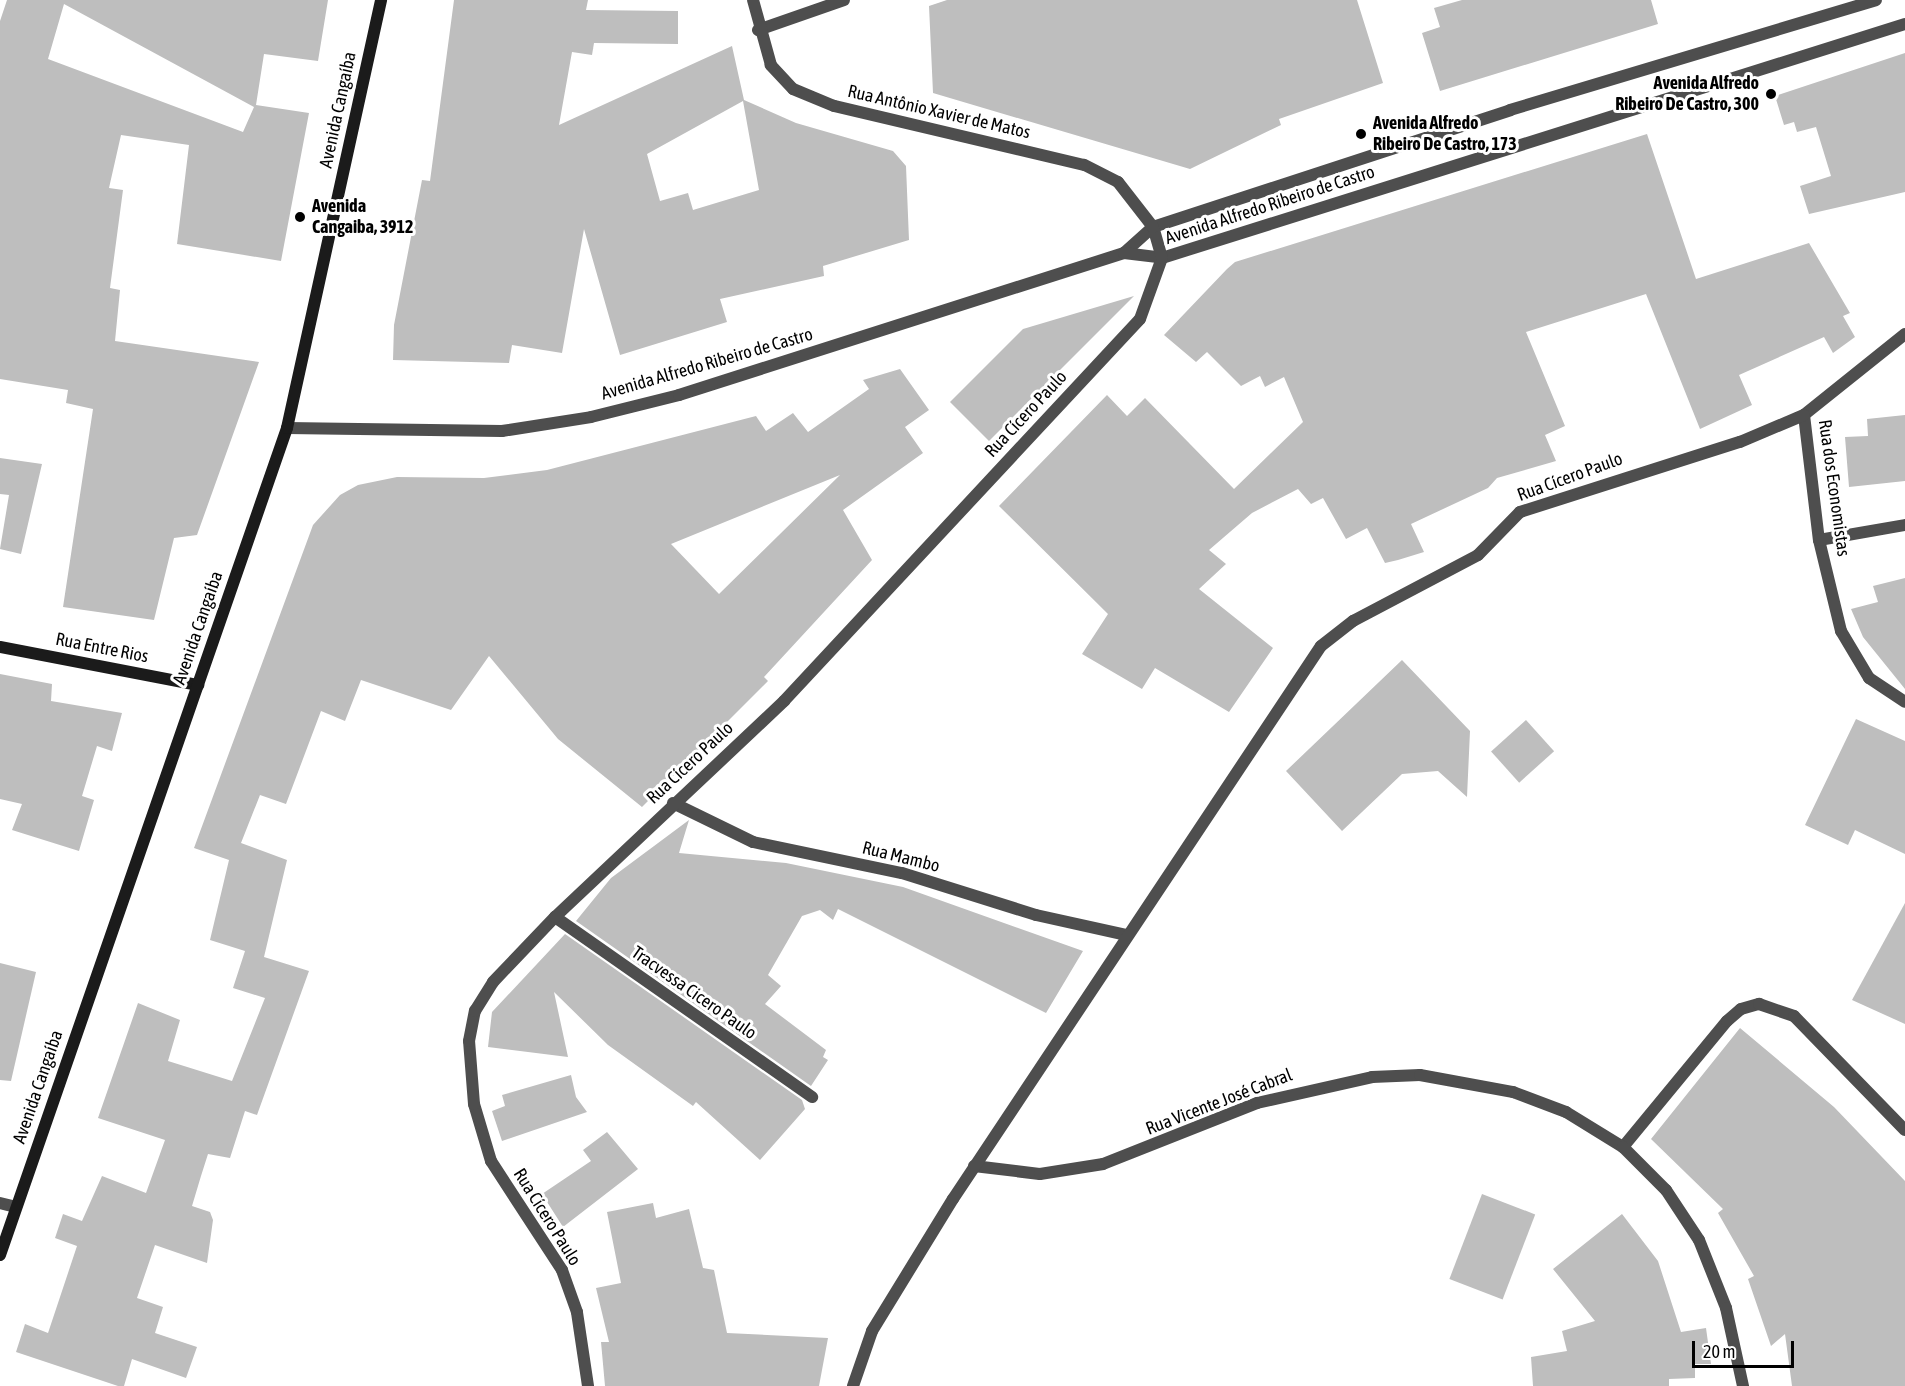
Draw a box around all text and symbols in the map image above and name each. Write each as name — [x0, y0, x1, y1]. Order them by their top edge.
street label: Avenida Cangaíba — [315, 50, 361, 170]
place label: Avenida Alfredo Ribeiro De Castro, 300 — [1615, 73, 1759, 116]
street label: Rua Antônio Xavier de Matos — [846, 80, 1032, 144]
marker: Avenida Alfredo Ribeiro De Castro, 300 — [1764, 87, 1778, 101]
place label: Avenida Alfredo Ribeiro De Castro, 173 — [1373, 113, 1517, 156]
marker: Avenida Alfredo Ribeiro De Castro, 173 — [1354, 127, 1368, 141]
street label: Avenida Alfredo Ribeiro de Castro — [1163, 161, 1377, 249]
place label: Avenida Cangaiba, 3912 — [312, 196, 414, 238]
marker: Avenida Cangaiba, 3912 — [293, 210, 307, 224]
street label: Avenida Alfredo Ribeiro de Castro — [599, 323, 815, 405]
street label: Rua Cícero Paulo — [980, 366, 1072, 462]
street label: Rua dos Economistas — [1814, 418, 1854, 558]
street label: Rua Cícero Paulo — [1514, 448, 1626, 506]
street label: Avenida Cangaíba — [169, 568, 227, 688]
street label: Rua Entre Rios — [54, 628, 150, 668]
street label: Rua Cícero Paulo — [642, 717, 738, 809]
street label: Rua Mambo — [860, 837, 942, 877]
street label: Tracvessa Cicero Paulo — [627, 942, 761, 1044]
street label: Avenida Cangaíba — [9, 1027, 67, 1147]
street label: Rua Vicente José Cabral — [1143, 1064, 1295, 1140]
street label: Rua Cícero Paulo — [509, 1164, 585, 1270]
scale bar — [1695, 1329, 1797, 1367]
text: 20 m — [1703, 1341, 1735, 1362]

